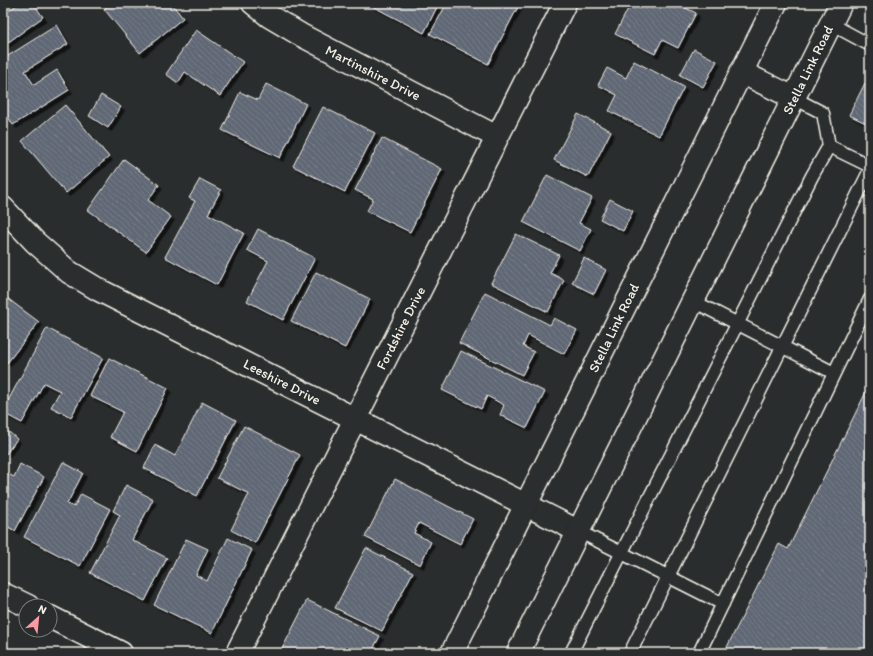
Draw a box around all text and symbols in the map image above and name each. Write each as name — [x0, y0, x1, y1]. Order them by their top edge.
street label: Stella Link Road — [779, 22, 837, 117]
street label: Martinshire Drive — [323, 42, 424, 104]
street label: Stella Link Road — [585, 280, 643, 375]
street label: Fordshire Drive — [373, 283, 429, 372]
street label: Leeshire Drive — [241, 355, 324, 409]
north arrow — [18, 598, 58, 638]
text: N — [36, 602, 49, 617]

